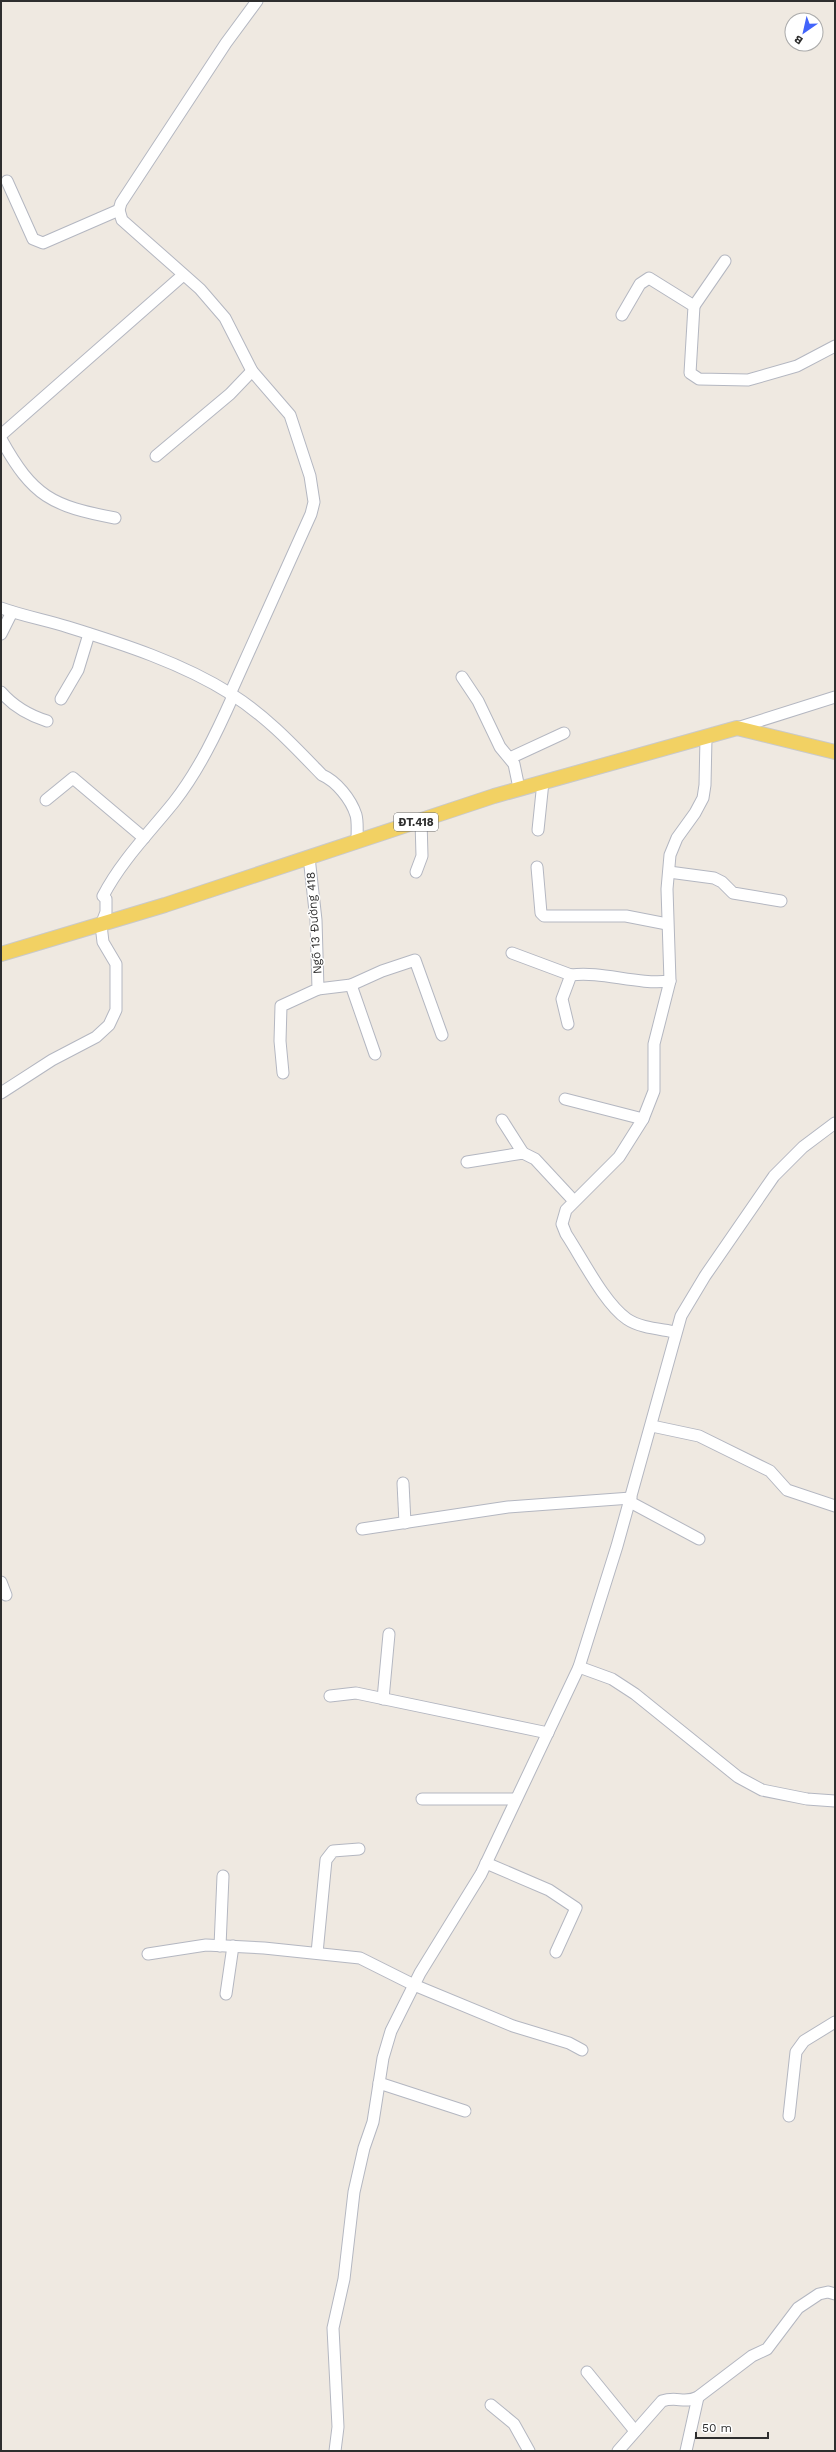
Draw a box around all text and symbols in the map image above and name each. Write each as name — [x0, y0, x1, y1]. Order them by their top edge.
north arrow — [784, 12, 824, 52]
text: B — [792, 32, 805, 47]
road number: ĐT.418 — [394, 813, 438, 831]
street label: Ngõ 13 Đường 418 — [303, 871, 325, 975]
scale bar — [696, 2414, 768, 2440]
text: 50 m — [702, 2421, 732, 2435]

